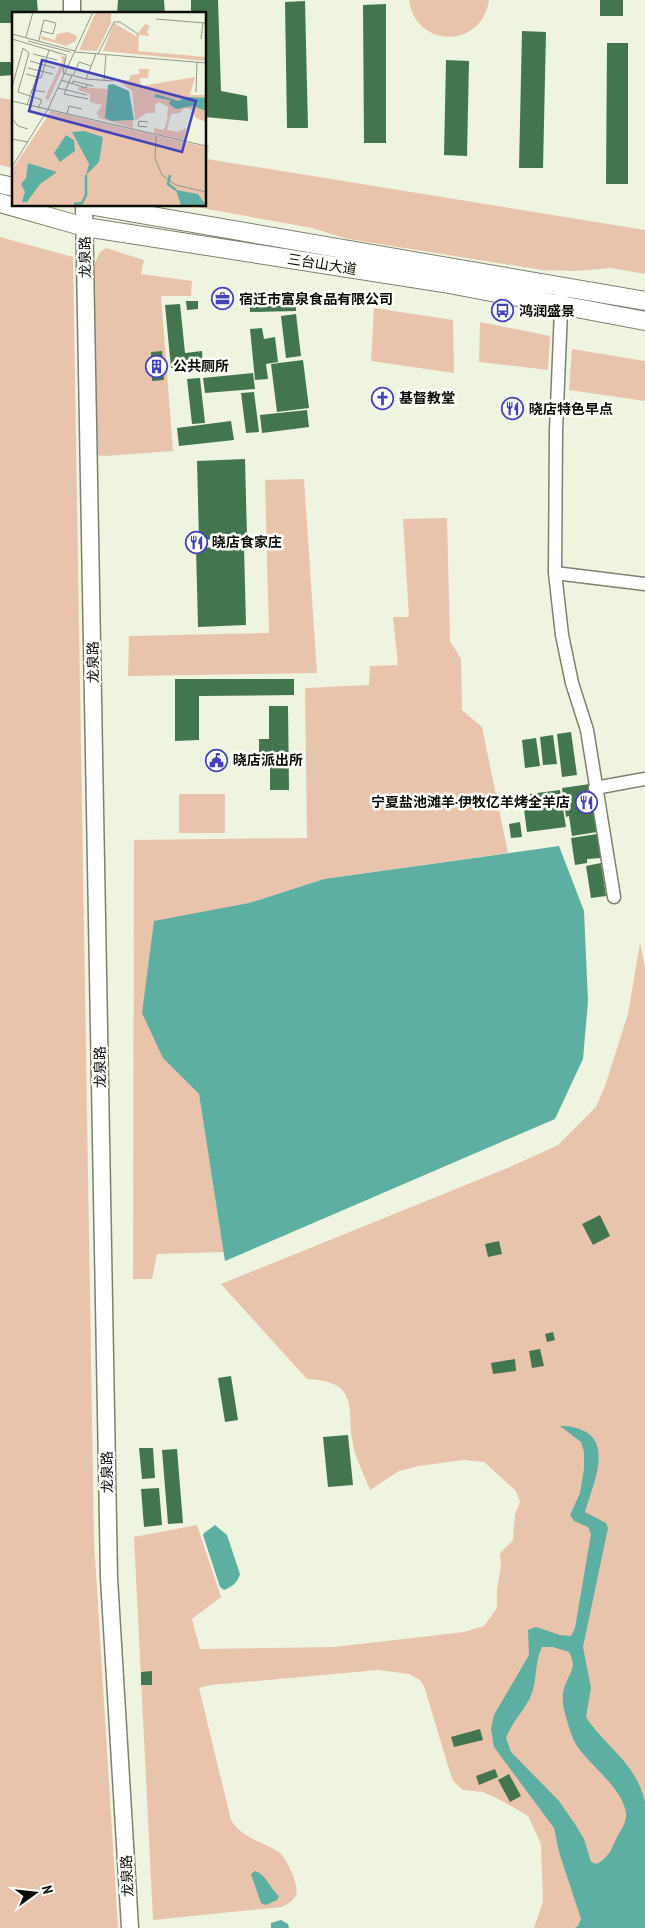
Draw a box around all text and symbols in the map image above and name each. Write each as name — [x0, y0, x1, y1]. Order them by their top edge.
inset map — [12, 12, 206, 206]
street label: 龙泉路 — [76, 236, 94, 278]
street label: 三台山大道 — [286, 250, 358, 278]
office icon: 宿迁市富泉食品有限公司 — [211, 287, 235, 311]
place label: 宿迁市富泉食品有限公司 — [239, 290, 393, 308]
bus stop icon: 鸿润盛景 — [491, 299, 515, 323]
place label: 鸿润盛景 — [519, 302, 575, 320]
building icon: 公共厕所 — [145, 354, 169, 378]
place label: 公共厕所 — [173, 357, 229, 375]
church icon: 基督教堂 — [371, 386, 395, 410]
place label: 基督教堂 — [399, 389, 455, 407]
restaurant icon: 晓店特色早点 — [501, 397, 525, 421]
place label: 晓店特色早点 — [529, 400, 613, 418]
restaurant icon: 晓店食家庄 — [184, 530, 208, 554]
place label: 晓店食家庄 — [212, 533, 282, 551]
street label: 龙泉路 — [84, 641, 102, 683]
public building icon: 晓店派出所 — [205, 748, 229, 772]
place label: 晓店派出所 — [233, 751, 303, 769]
restaurant icon: 宁夏盐池滩羊·伊牧亿羊烤全羊店 — [574, 790, 598, 814]
place label: 宁夏盐池滩羊·伊牧亿羊烤全羊店 — [371, 793, 570, 811]
street label: 龙泉路 — [91, 1046, 109, 1088]
street label: 龙泉路 — [98, 1451, 116, 1493]
street label: 龙泉路 — [117, 1855, 137, 1897]
north arrow — [10, 1868, 60, 1918]
text: N — [38, 1884, 57, 1896]

